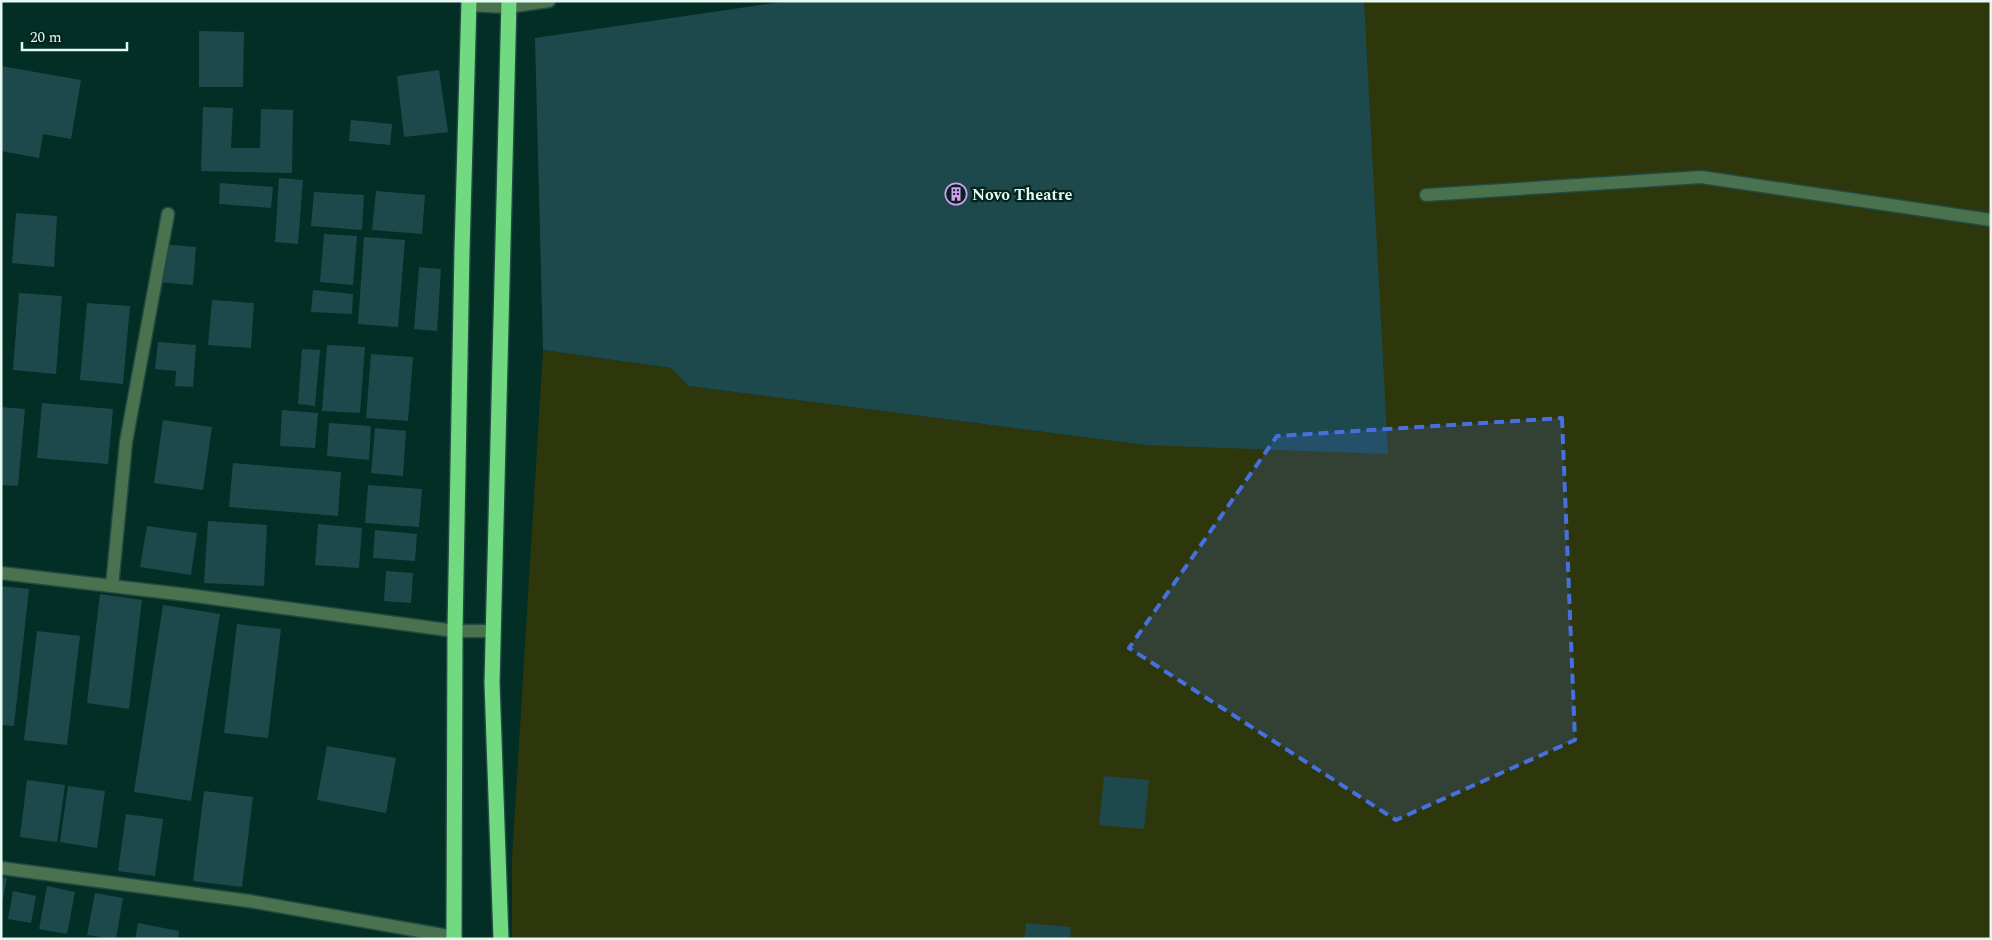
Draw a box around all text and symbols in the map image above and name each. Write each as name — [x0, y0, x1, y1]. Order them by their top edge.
scale bar — [22, 20, 128, 52]
text: 20 m — [30, 26, 62, 49]
building icon: Novo Theatre — [944, 182, 968, 206]
place label: Novo Theatre — [972, 183, 1072, 207]

